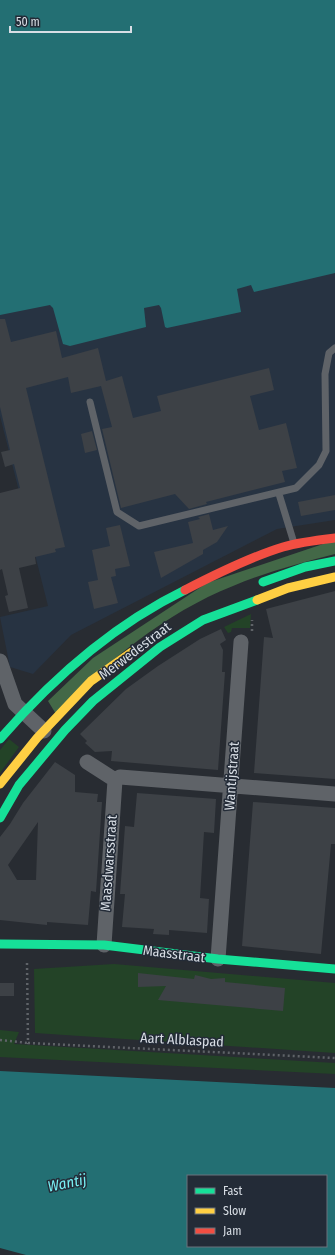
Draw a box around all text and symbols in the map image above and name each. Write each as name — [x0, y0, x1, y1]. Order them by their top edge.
scale bar — [10, 8, 131, 34]
text: 50 m — [16, 15, 40, 29]
street label: Merwedestraat — [96, 618, 175, 684]
street label: Wantijstraat — [221, 740, 243, 811]
street label: Maasdwarsstraat — [97, 814, 121, 912]
street label: Maasstraat — [142, 942, 207, 966]
street label: Aart Alblaspad — [140, 1029, 224, 1051]
water label: Wantij — [46, 1170, 88, 1196]
legend — [187, 1175, 327, 1247]
text: Fast — [223, 1184, 242, 1198]
text: Slow — [223, 1204, 246, 1218]
text: Jam — [223, 1224, 241, 1238]

